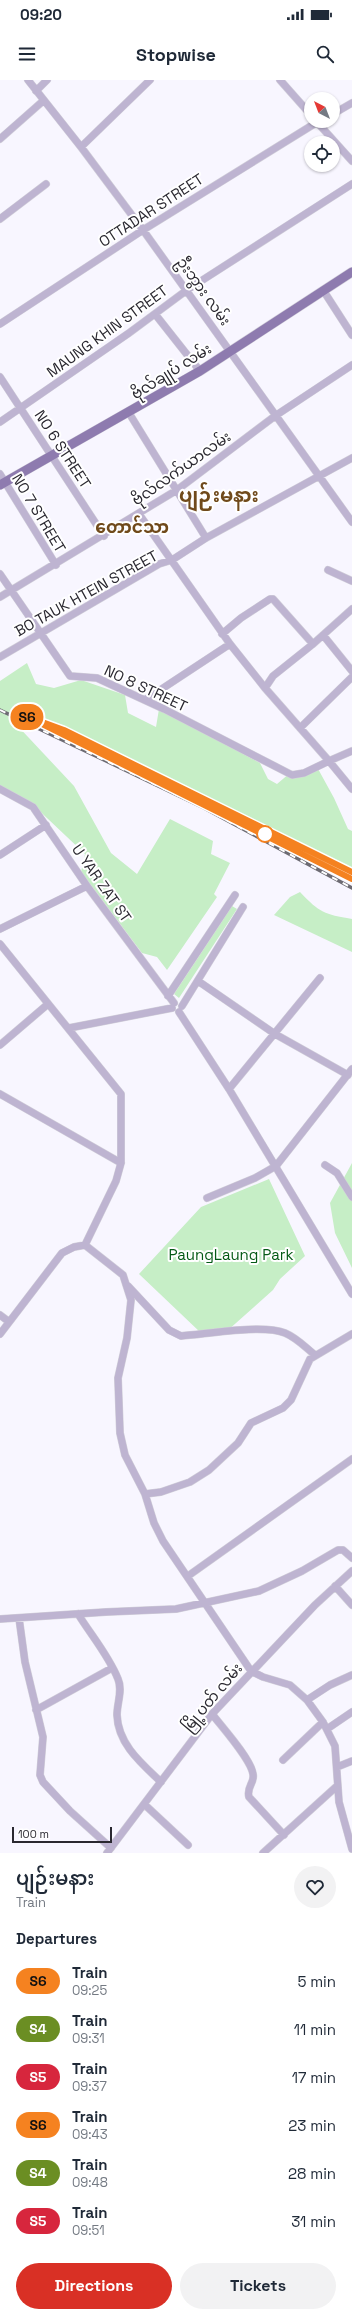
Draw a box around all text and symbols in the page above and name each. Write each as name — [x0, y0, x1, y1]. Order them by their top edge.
text: 09:20 — [20, 5, 62, 24]
icon: menu — [16, 43, 38, 65]
text: Stopwise — [136, 43, 216, 66]
icon: search — [314, 43, 336, 65]
north arrow — [304, 92, 340, 128]
map controls — [304, 92, 340, 172]
button: locate — [304, 136, 340, 172]
street label: OTTADAR STREET — [95, 169, 207, 251]
street label: ဦးဘွား လမ်း — [170, 253, 235, 331]
street label: MAUNG KHIN STREET — [43, 281, 171, 381]
street label: ဗိုလ်ချုပ် လမ်း — [127, 339, 216, 406]
street label: NO 6 STREET — [31, 406, 95, 492]
street label: ဗိုလ်လက်ယာလမ်း — [128, 427, 236, 512]
street label: NO 7 STREET — [8, 470, 70, 556]
district label: ပျဉ်းမနား — [179, 482, 259, 512]
district label: တောင်သာ — [95, 515, 169, 538]
street label: BO TAUK HTEIN STREET — [11, 546, 161, 640]
street label: NO 8 STREET — [101, 660, 191, 716]
line badge: S6 — [9, 704, 45, 730]
text: S6 — [18, 708, 36, 726]
unlabelled marker — [256, 825, 274, 843]
street label: U YAR ZAT ST — [68, 840, 136, 926]
park label: PaungLaung Park — [169, 1245, 293, 1264]
street label: မြို့ပတ် လမ်း — [178, 1659, 248, 1737]
scale bar — [12, 1825, 112, 1844]
text: 100 m — [18, 1827, 49, 1841]
text: ပျဉ်းမနား — [16, 1866, 94, 1891]
button: heart — [294, 1866, 336, 1908]
text: Train — [16, 1894, 46, 1911]
text: Departures — [16, 1929, 97, 1948]
text: Train — [72, 1963, 107, 1982]
text: S6 — [29, 1972, 47, 1990]
text: 5 min — [297, 1972, 336, 1991]
text: 09:25 — [72, 1982, 107, 1999]
text: Train — [72, 2011, 107, 2030]
text: S4 — [29, 2020, 47, 2038]
text: 11 min — [294, 2020, 336, 2039]
text: 09:31 — [72, 2030, 105, 2047]
text: Train — [72, 2059, 107, 2078]
text: S5 — [30, 2068, 46, 2086]
text: 17 min — [292, 2068, 336, 2087]
text: 09:37 — [72, 2078, 107, 2095]
text: Train — [72, 2107, 107, 2126]
text: S6 — [29, 2116, 47, 2134]
text: 23 min — [288, 2116, 336, 2135]
text: 09:43 — [72, 2126, 108, 2143]
text: Train — [72, 2155, 107, 2174]
text: S4 — [29, 2164, 47, 2182]
text: 28 min — [288, 2164, 336, 2183]
text: 09:48 — [72, 2174, 108, 2191]
text: Train — [72, 2203, 107, 2222]
text: S5 — [30, 2212, 46, 2230]
text: 31 min — [291, 2212, 336, 2231]
text: 09:51 — [72, 2222, 105, 2239]
button: Directions — [16, 2263, 172, 2309]
button: Tickets — [180, 2263, 336, 2309]

